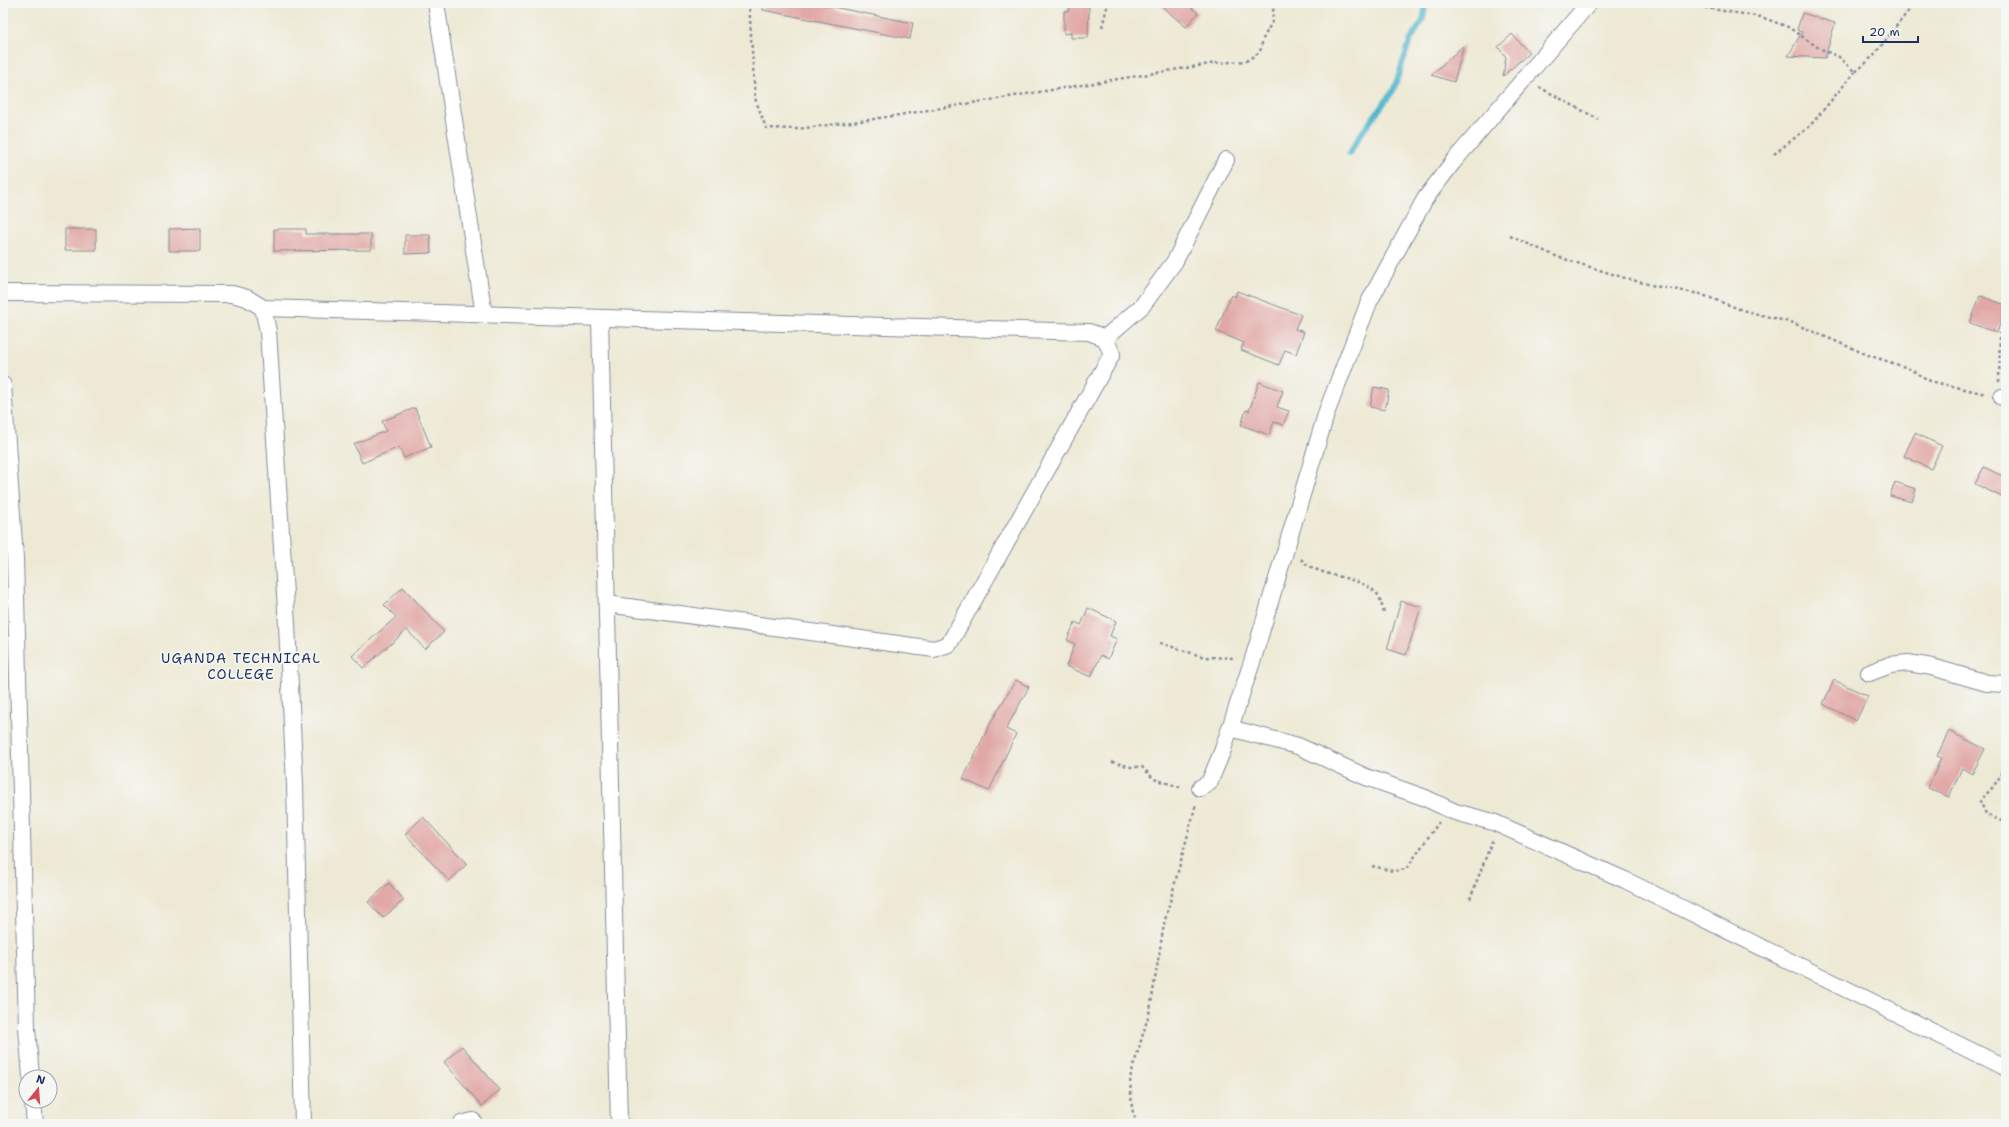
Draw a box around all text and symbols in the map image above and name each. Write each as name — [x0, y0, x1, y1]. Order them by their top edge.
scale bar — [1863, 18, 1918, 44]
text: 20 m — [1869, 24, 1900, 40]
district label: UGANDA TECHNICAL COLLEGE — [161, 649, 321, 683]
north arrow — [18, 1069, 58, 1109]
text: N — [34, 1071, 47, 1088]

